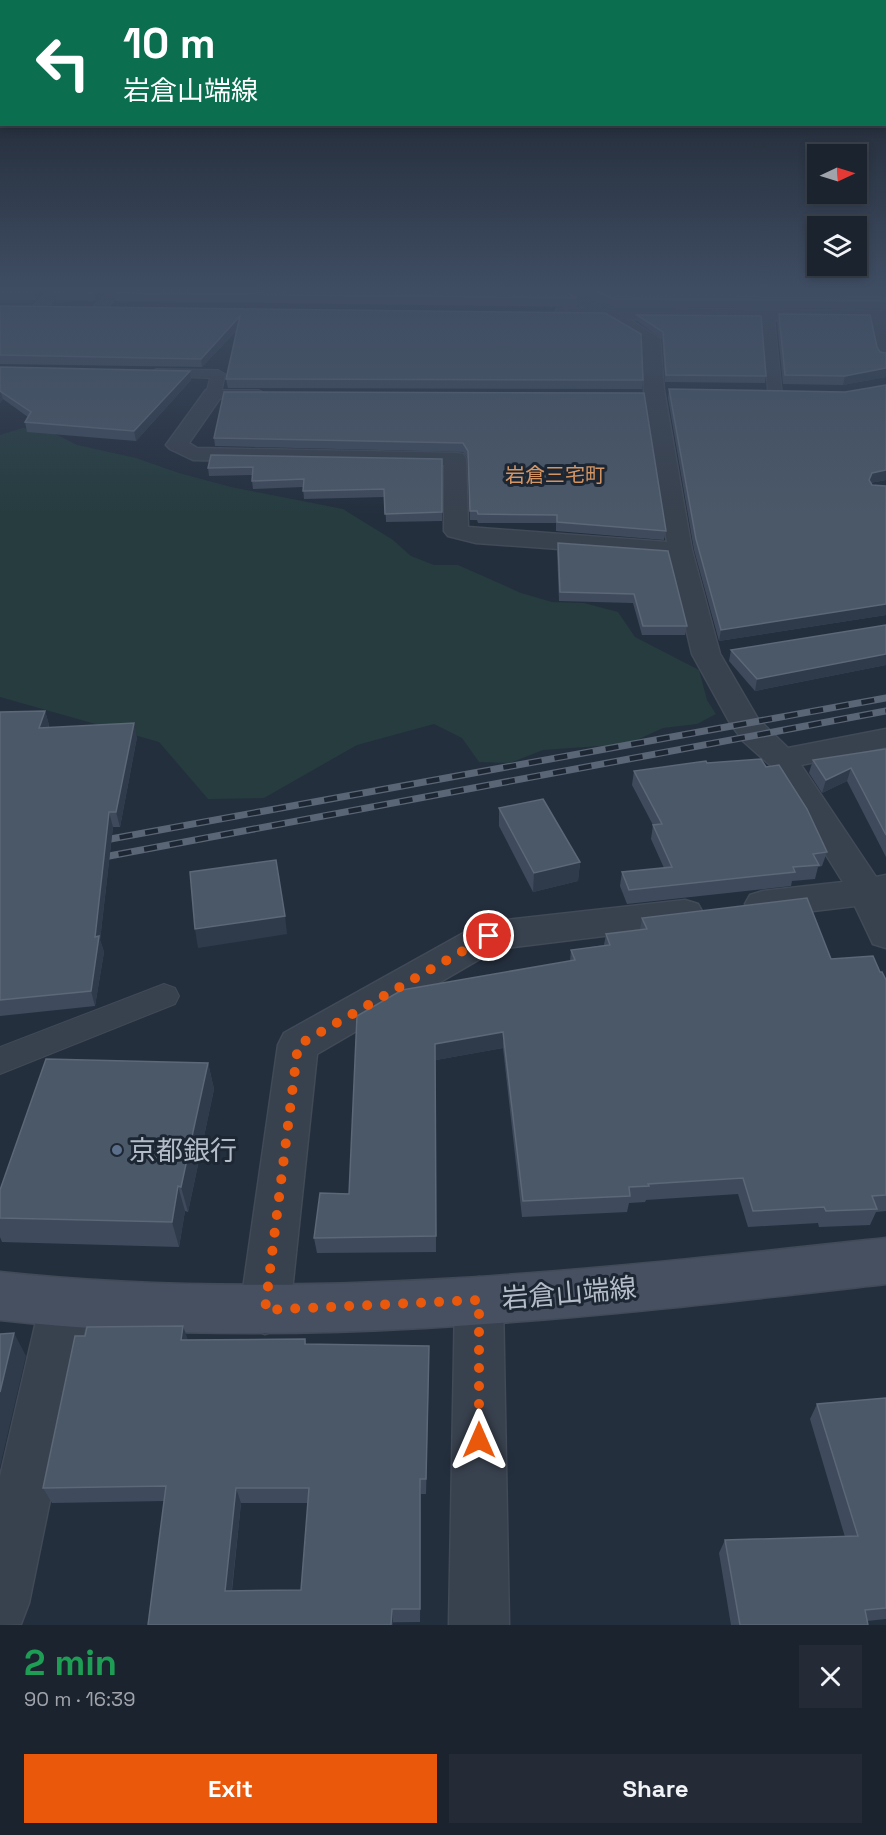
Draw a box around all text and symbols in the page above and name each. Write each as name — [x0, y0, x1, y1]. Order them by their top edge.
text: 10 m — [123, 17, 216, 70]
icon: left — [24, 24, 102, 102]
text: 岩倉山端線 — [123, 73, 258, 108]
north arrow — [807, 144, 867, 204]
map controls — [807, 144, 867, 276]
button: layers — [807, 216, 867, 276]
district label: 岩倉三宅町 — [505, 462, 605, 488]
pin — [463, 910, 514, 961]
icon: arrive — [472, 919, 505, 952]
place label: 京都銀行 — [129, 1133, 237, 1168]
marker: 京都銀行 — [110, 1143, 124, 1157]
street label: 岩倉山端線 — [500, 1270, 638, 1316]
position arrow — [447, 1408, 511, 1472]
text: 2 min — [24, 1640, 117, 1686]
button: close — [799, 1645, 862, 1708]
text: 90 m · 16:39 — [24, 1686, 135, 1712]
button: Exit — [24, 1754, 437, 1823]
button: Share — [449, 1754, 862, 1823]

